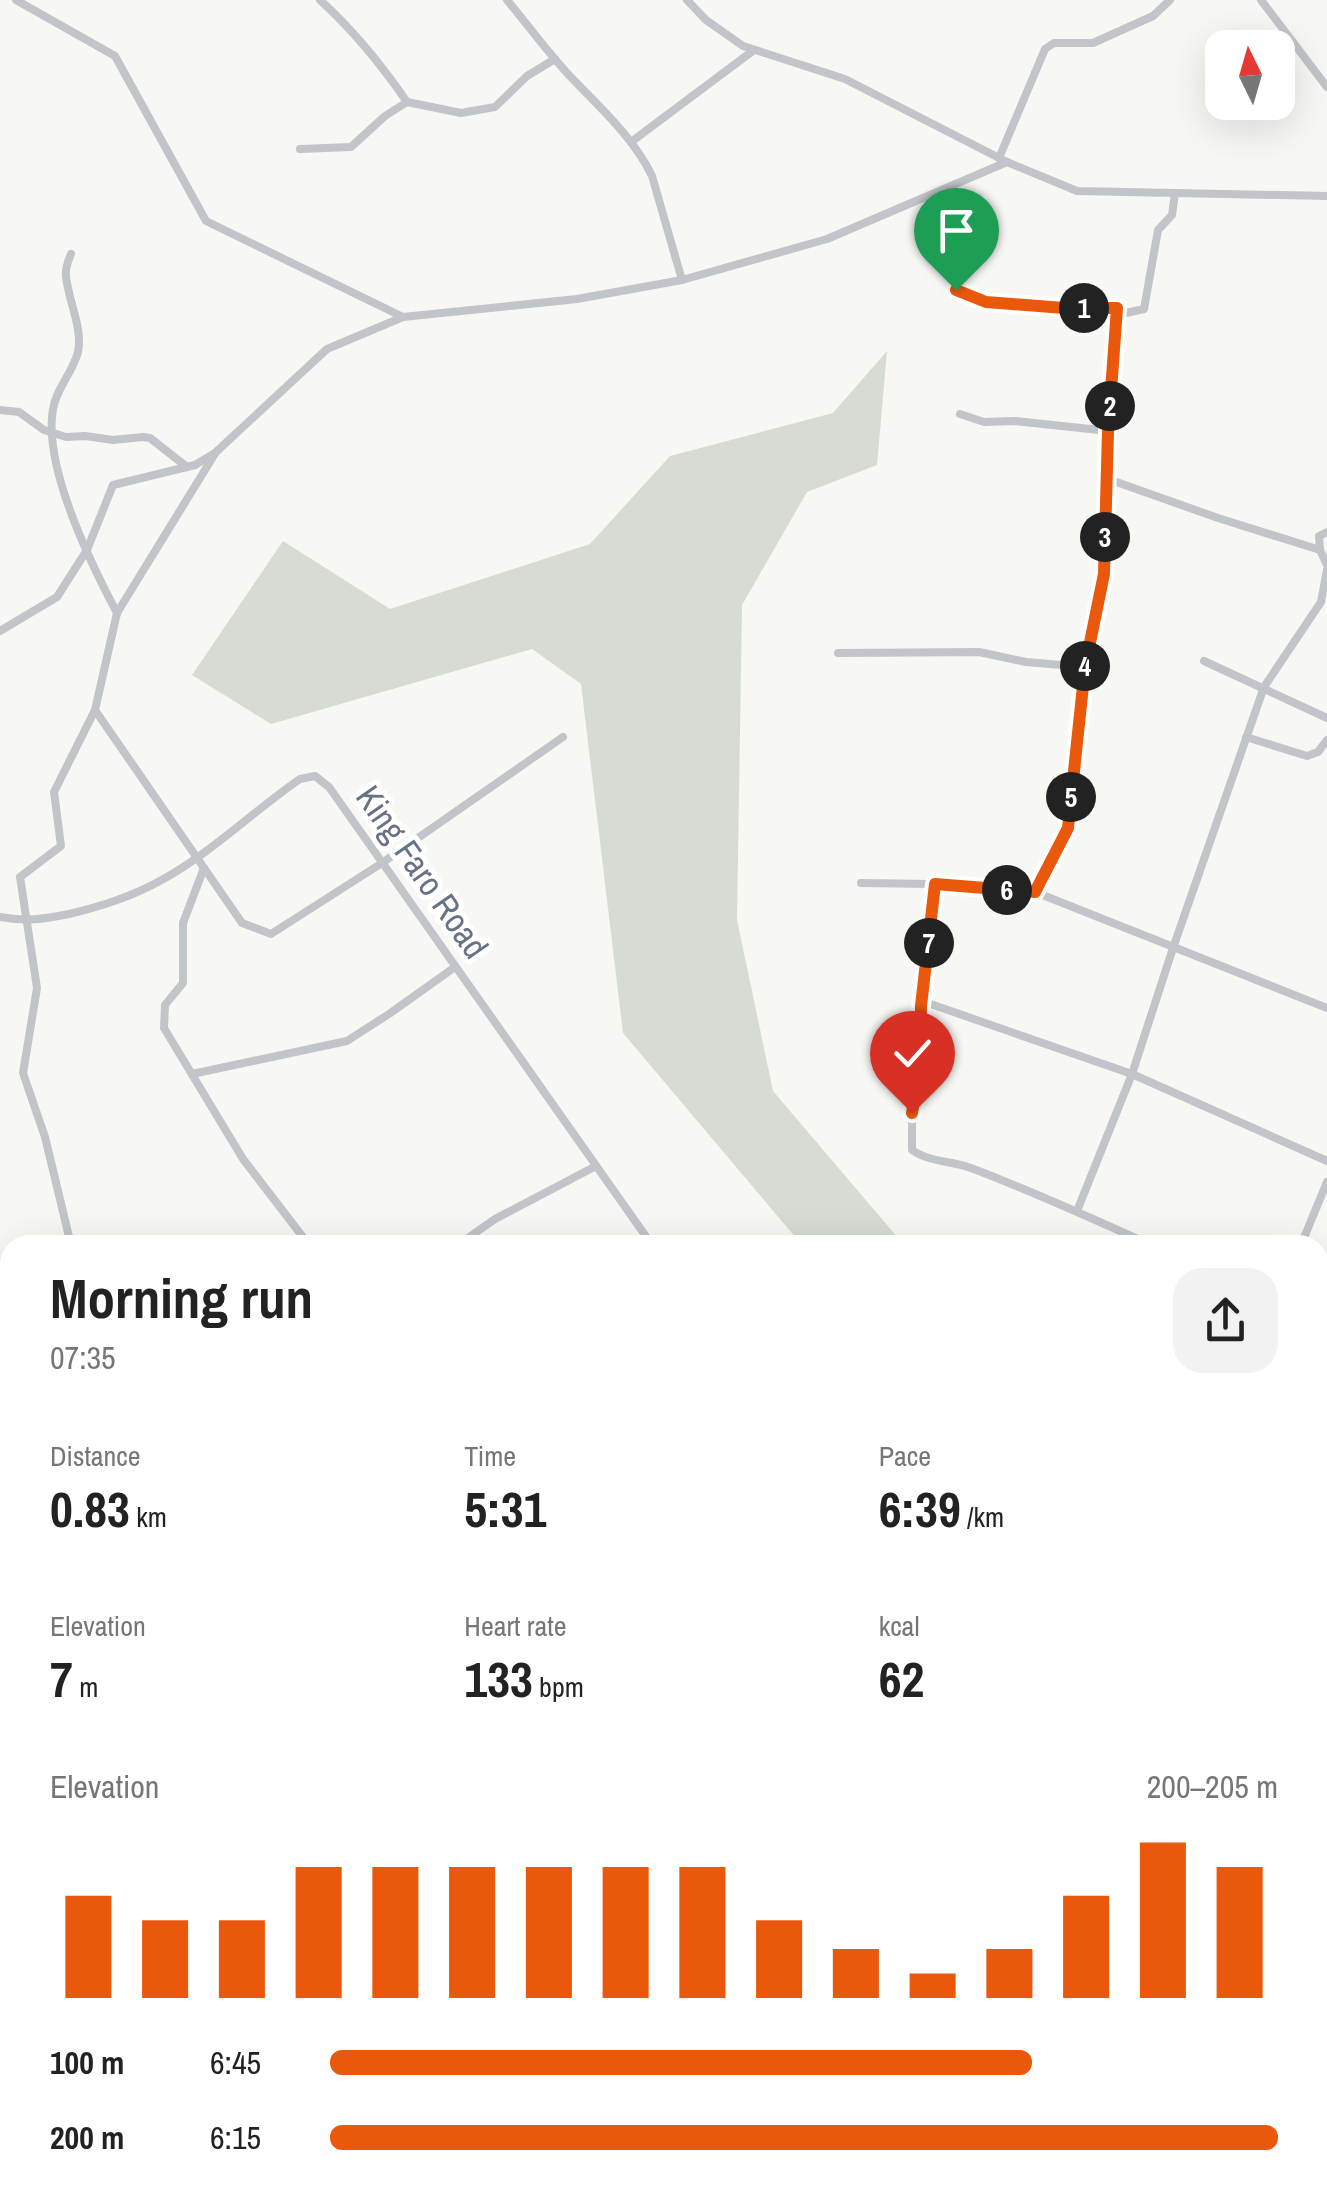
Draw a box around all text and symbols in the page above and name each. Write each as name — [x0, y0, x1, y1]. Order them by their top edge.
north arrow — [1205, 30, 1295, 120]
map controls — [1205, 30, 1295, 120]
pin — [914, 188, 999, 291]
icon: arrive — [929, 203, 984, 258]
pin: 1 — [1059, 283, 1109, 333]
text: 1 — [1078, 289, 1090, 327]
pin: 2 — [1085, 381, 1135, 431]
text: 2 — [1104, 387, 1116, 425]
pin: 3 — [1080, 512, 1130, 562]
text: 3 — [1099, 518, 1111, 556]
pin: 4 — [1060, 641, 1110, 691]
text: 4 — [1079, 647, 1091, 685]
pin: 5 — [1046, 772, 1096, 822]
street label: King Faro Road — [345, 776, 499, 968]
text: 5 — [1065, 778, 1077, 816]
pin: 6 — [982, 865, 1032, 915]
text: 6 — [1001, 871, 1013, 909]
pin: 7 — [904, 918, 954, 968]
text: 7 — [923, 924, 935, 962]
pin — [870, 1011, 955, 1114]
icon: check — [885, 1026, 940, 1081]
text: Morning run — [50, 1261, 313, 1335]
button: share — [1173, 1268, 1278, 1373]
text: 07:35 — [50, 1336, 116, 1379]
text: Distance — [50, 1437, 141, 1475]
text: Time — [464, 1437, 516, 1475]
text: Pace — [879, 1437, 931, 1475]
text: 0.83 — [50, 1475, 130, 1543]
text: 5:31 — [464, 1475, 546, 1543]
text: 6:39 — [879, 1475, 961, 1543]
text: km — [130, 1498, 167, 1536]
text: /km — [961, 1498, 1004, 1536]
text: Elevation — [50, 1607, 146, 1645]
text: Heart rate — [464, 1607, 566, 1645]
text: kcal — [879, 1607, 919, 1645]
text: 7 — [50, 1645, 73, 1713]
text: 133 — [464, 1645, 533, 1713]
text: 62 — [879, 1645, 924, 1713]
text: m — [73, 1668, 98, 1706]
text: bpm — [533, 1668, 584, 1706]
text: Elevation — [50, 1765, 159, 1808]
text: 200–205 m — [1147, 1765, 1278, 1808]
text: 100 m — [50, 2041, 124, 2084]
text: 6:45 — [210, 2041, 261, 2084]
text: 200 m — [50, 2116, 124, 2159]
text: 6:15 — [210, 2116, 261, 2159]

